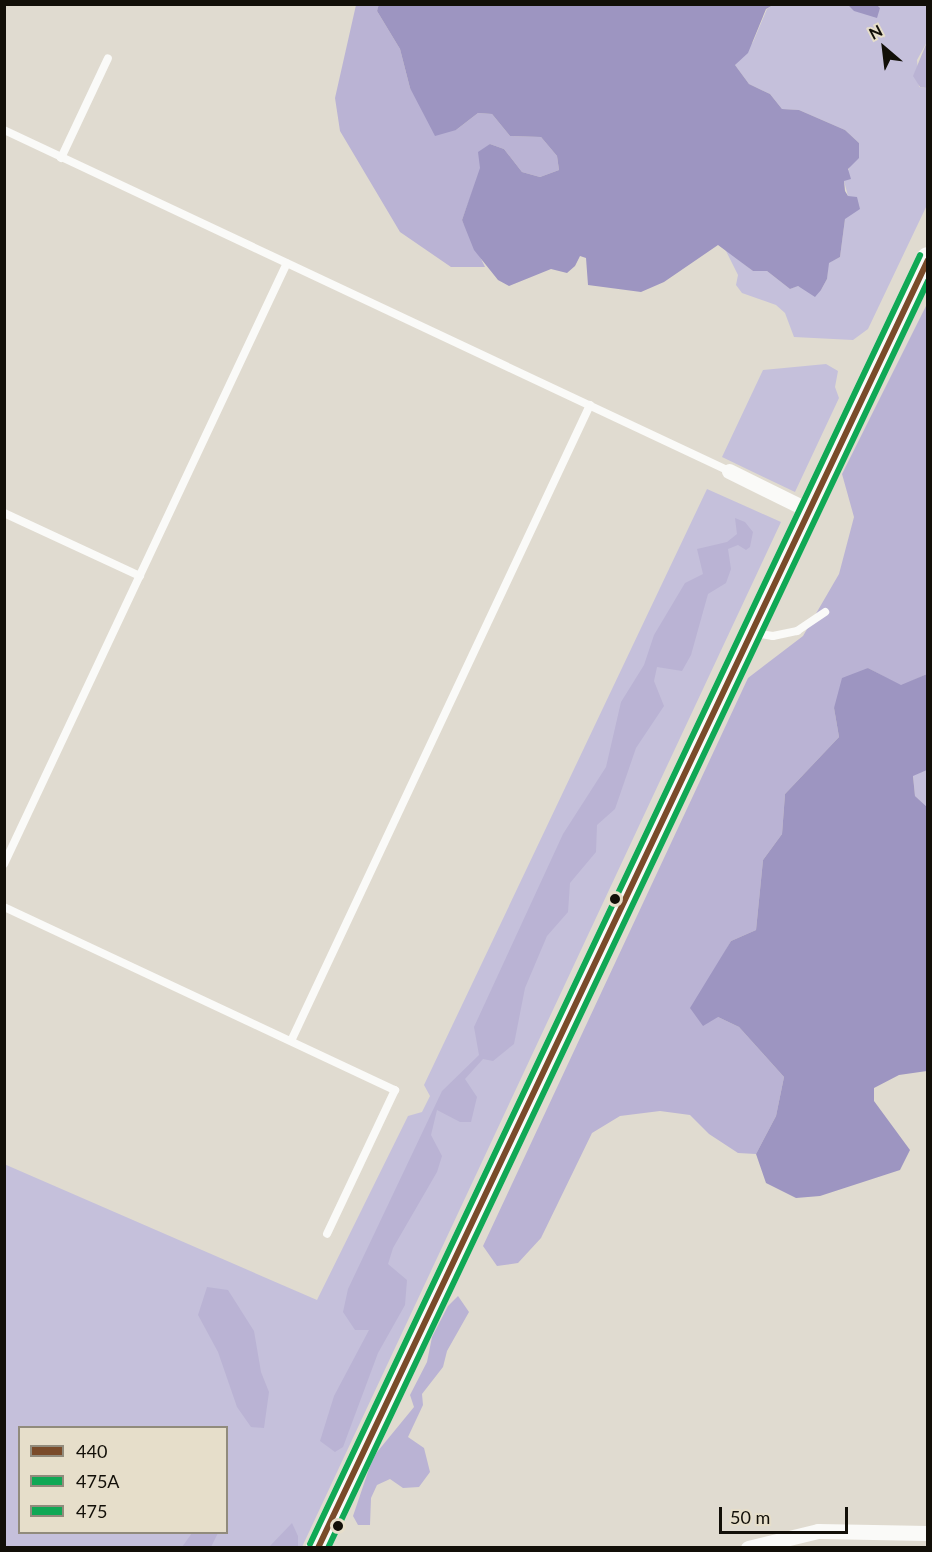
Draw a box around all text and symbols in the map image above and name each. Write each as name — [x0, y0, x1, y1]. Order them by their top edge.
north arrow — [854, 18, 914, 78]
text: N — [865, 20, 885, 43]
unlabelled marker — [609, 893, 621, 905]
legend — [18, 1426, 228, 1534]
text: 440 — [76, 1440, 107, 1462]
text: 475А — [76, 1470, 119, 1492]
scale bar — [722, 1495, 851, 1533]
text: 475 — [76, 1500, 107, 1522]
text: 50 m — [730, 1506, 770, 1528]
unlabelled marker — [332, 1520, 344, 1532]

